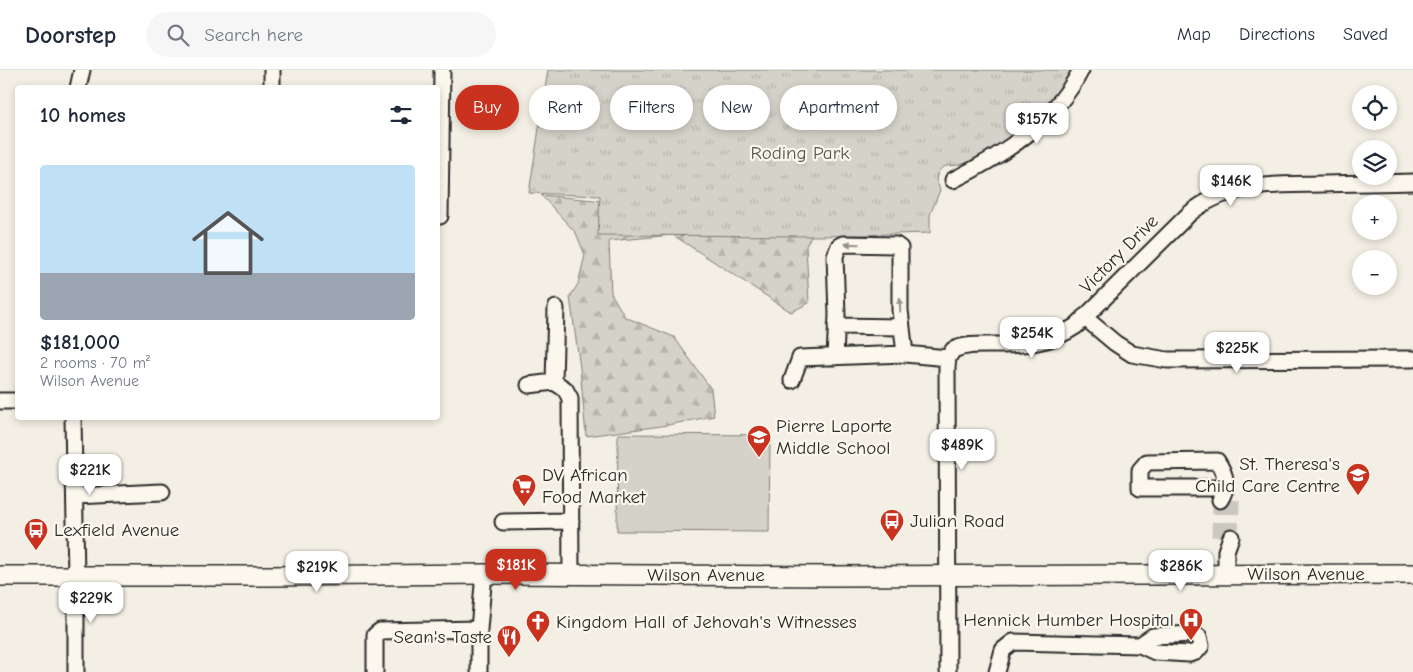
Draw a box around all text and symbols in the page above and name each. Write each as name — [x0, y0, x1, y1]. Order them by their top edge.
search box — [146, 12, 496, 57]
text: Doorstep — [25, 21, 116, 49]
icon: search — [164, 21, 192, 49]
text: Search here — [204, 24, 303, 46]
text: Map — [1177, 24, 1211, 45]
text: Directions — [1239, 24, 1315, 45]
text: Saved — [1343, 24, 1388, 45]
chip: Buy — [455, 85, 519, 130]
chip: Rent — [529, 85, 600, 130]
chip: Filters — [610, 85, 693, 130]
chip: New — [703, 85, 770, 130]
chip: Apartment — [780, 85, 897, 130]
map controls — [1352, 85, 1397, 295]
button: locate — [1352, 85, 1397, 130]
icon: filters — [387, 101, 415, 129]
pin: $157K — [1002, 102, 1072, 145]
text: 10 homes — [40, 103, 126, 127]
text: $157K — [1017, 110, 1057, 128]
button: layers — [1352, 140, 1397, 185]
park label: Roding Park — [751, 142, 850, 164]
pin: $146K — [1196, 164, 1266, 207]
text: $146K — [1211, 172, 1251, 190]
button: + — [1352, 195, 1397, 240]
icon: home — [183, 198, 273, 288]
street label: Victory Drive — [1075, 210, 1163, 298]
one-way arrow — [844, 240, 860, 248]
button: − — [1352, 250, 1397, 295]
one-way arrow — [896, 297, 904, 313]
pin: $254K — [997, 316, 1067, 359]
text: $254K — [1011, 324, 1053, 342]
text: $181,000 — [40, 330, 120, 354]
pin: $225K — [1202, 332, 1272, 374]
text: $225K — [1215, 339, 1259, 357]
text: 2 rooms · 70 m² — [40, 354, 150, 372]
text: Wilson Avenue — [40, 372, 139, 390]
place label: Pierre Laporte Middle School — [776, 415, 892, 459]
school or university icon: Pierre Laporte Middle School — [746, 424, 772, 458]
pin: $489K — [927, 428, 997, 471]
text: $489K — [941, 436, 983, 454]
place label: St. Theresa's Child Care Centre — [1195, 453, 1340, 497]
pin: $221K — [55, 454, 125, 496]
text: $221K — [70, 461, 110, 479]
school or university icon: St. Theresa's Child Care Centre — [1345, 462, 1371, 496]
place label: DV African Food Market — [542, 464, 646, 508]
supermarket icon: DV African Food Market — [511, 473, 537, 507]
bus stop icon: Julian Road — [879, 508, 905, 542]
place label: Julian Road — [910, 510, 1005, 532]
bus stop icon: Lexfield Avenue — [23, 517, 49, 551]
place label: Lexfield Avenue — [54, 519, 179, 541]
pin: $181K — [481, 548, 551, 591]
pin: $219K — [282, 550, 352, 593]
pin: $286K — [1146, 550, 1216, 592]
text: $181K — [496, 556, 536, 574]
text: $286K — [1159, 557, 1203, 575]
text: $219K — [296, 558, 338, 576]
street label: Wilson Avenue — [1247, 563, 1365, 585]
street label: Wilson Avenue — [647, 564, 765, 586]
pin: $229K — [56, 582, 126, 624]
text: $229K — [70, 589, 112, 607]
hospital icon: Hennick Humber Hospital — [1178, 607, 1204, 641]
church icon: Kingdom Hall of Jehovah's Witnesses — [525, 609, 551, 643]
place label: Hennick Humber Hospital — [963, 609, 1174, 631]
place label: Kingdom Hall of Jehovah's Witnesses — [556, 611, 857, 633]
restaurant icon: Sean's Taste — [496, 624, 522, 658]
place label: Sean's Taste — [393, 626, 492, 648]

